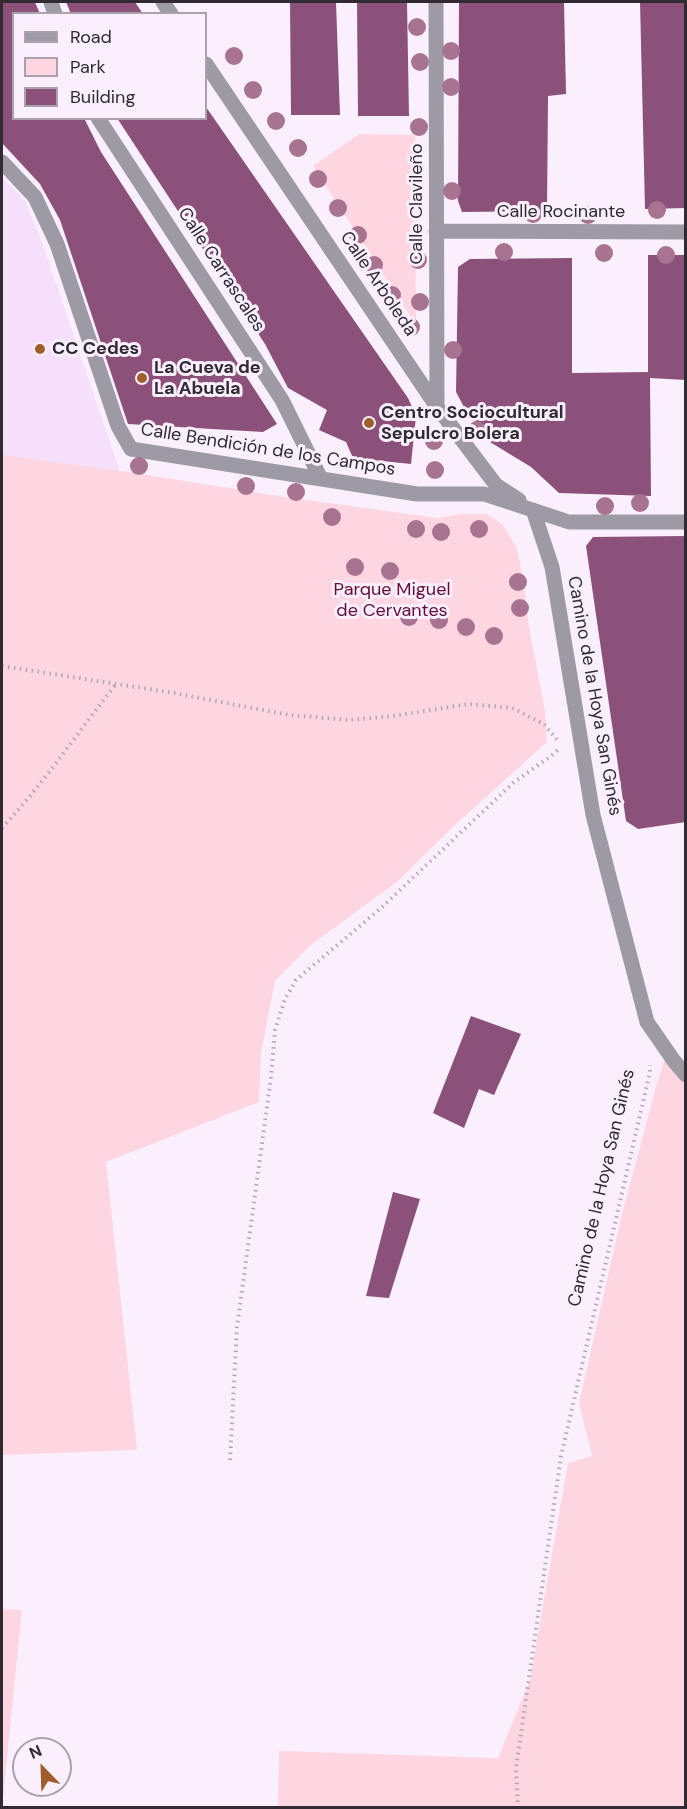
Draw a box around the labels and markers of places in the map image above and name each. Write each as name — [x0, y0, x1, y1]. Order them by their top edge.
place label: CC Cedes — [52, 338, 139, 360]
marker: CC Cedes — [33, 342, 47, 356]
place label: La Cueva de La Abuela — [154, 357, 261, 400]
marker: La Cueva de La Abuela — [135, 371, 149, 385]
place label: Centro Sociocultural Sepulcro Bolera — [381, 402, 564, 444]
marker: Centro Sociocultural Sepulcro Bolera — [362, 416, 376, 430]

